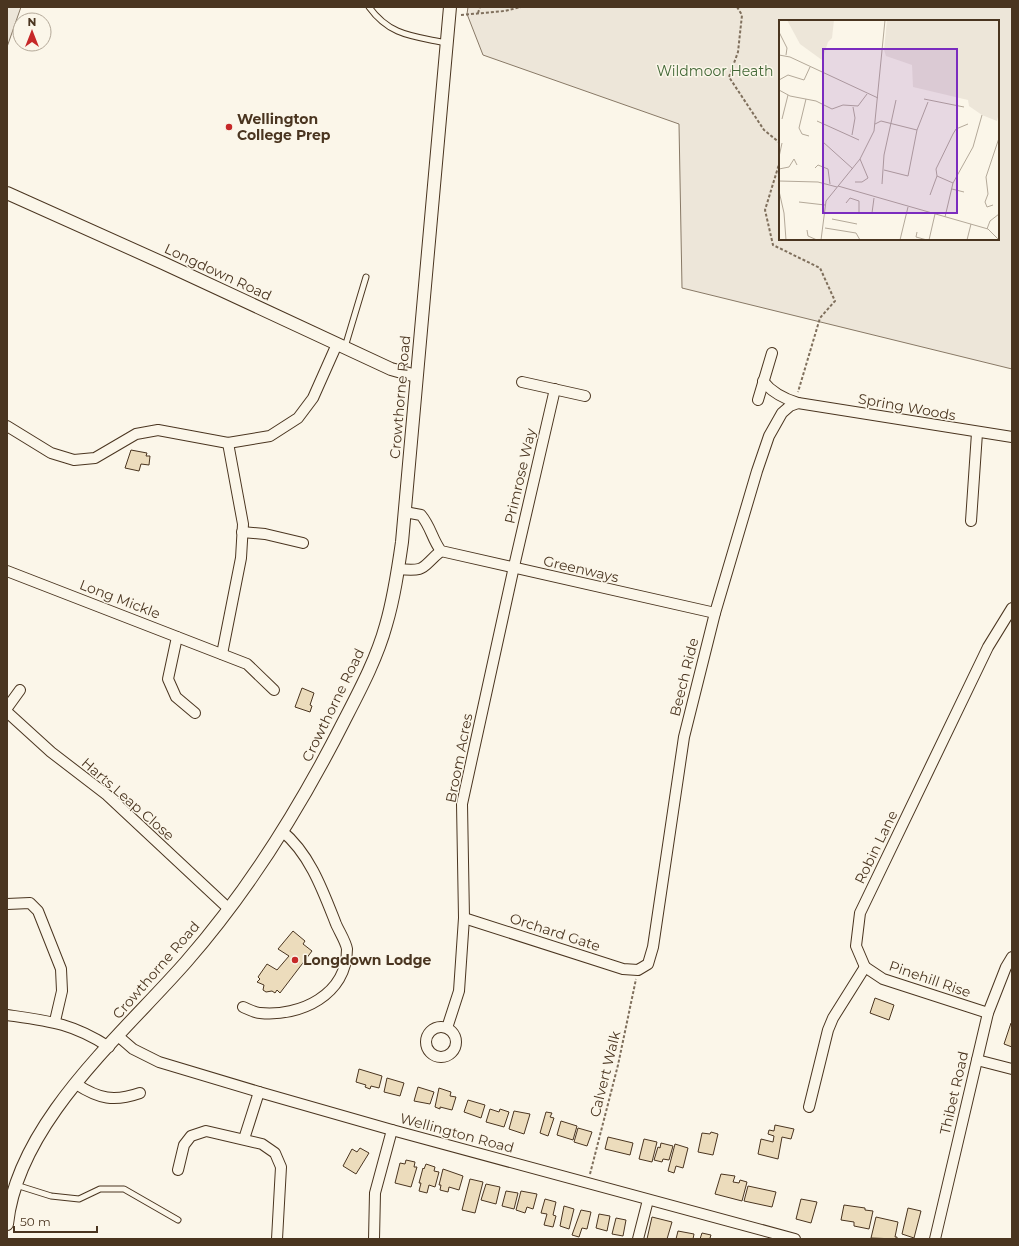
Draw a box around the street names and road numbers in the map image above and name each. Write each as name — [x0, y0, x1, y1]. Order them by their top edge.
street label: Longdown Road — [162, 239, 274, 305]
street label: Crowthorne Road — [386, 334, 414, 460]
street label: Spring Woods — [857, 390, 957, 424]
street label: Primrose Way — [500, 426, 540, 525]
street label: Greenways — [542, 552, 621, 586]
street label: Long Mickle — [77, 575, 163, 623]
street label: Beech Ride — [666, 636, 702, 718]
street label: Crowthorne Road — [298, 645, 368, 765]
street label: Broom Acres — [442, 712, 477, 804]
street label: Harts Leap Close — [78, 754, 178, 844]
street label: Robin Lane — [850, 807, 902, 887]
street label: Orchard Gate — [507, 909, 603, 955]
street label: Crowthorne Road — [109, 917, 203, 1023]
street label: Pinehill Rise — [887, 957, 973, 1001]
street label: Calvert Walk — [586, 1029, 625, 1119]
street label: Thibet Road — [936, 1049, 972, 1137]
street label: Wellington Road — [398, 1109, 516, 1157]

